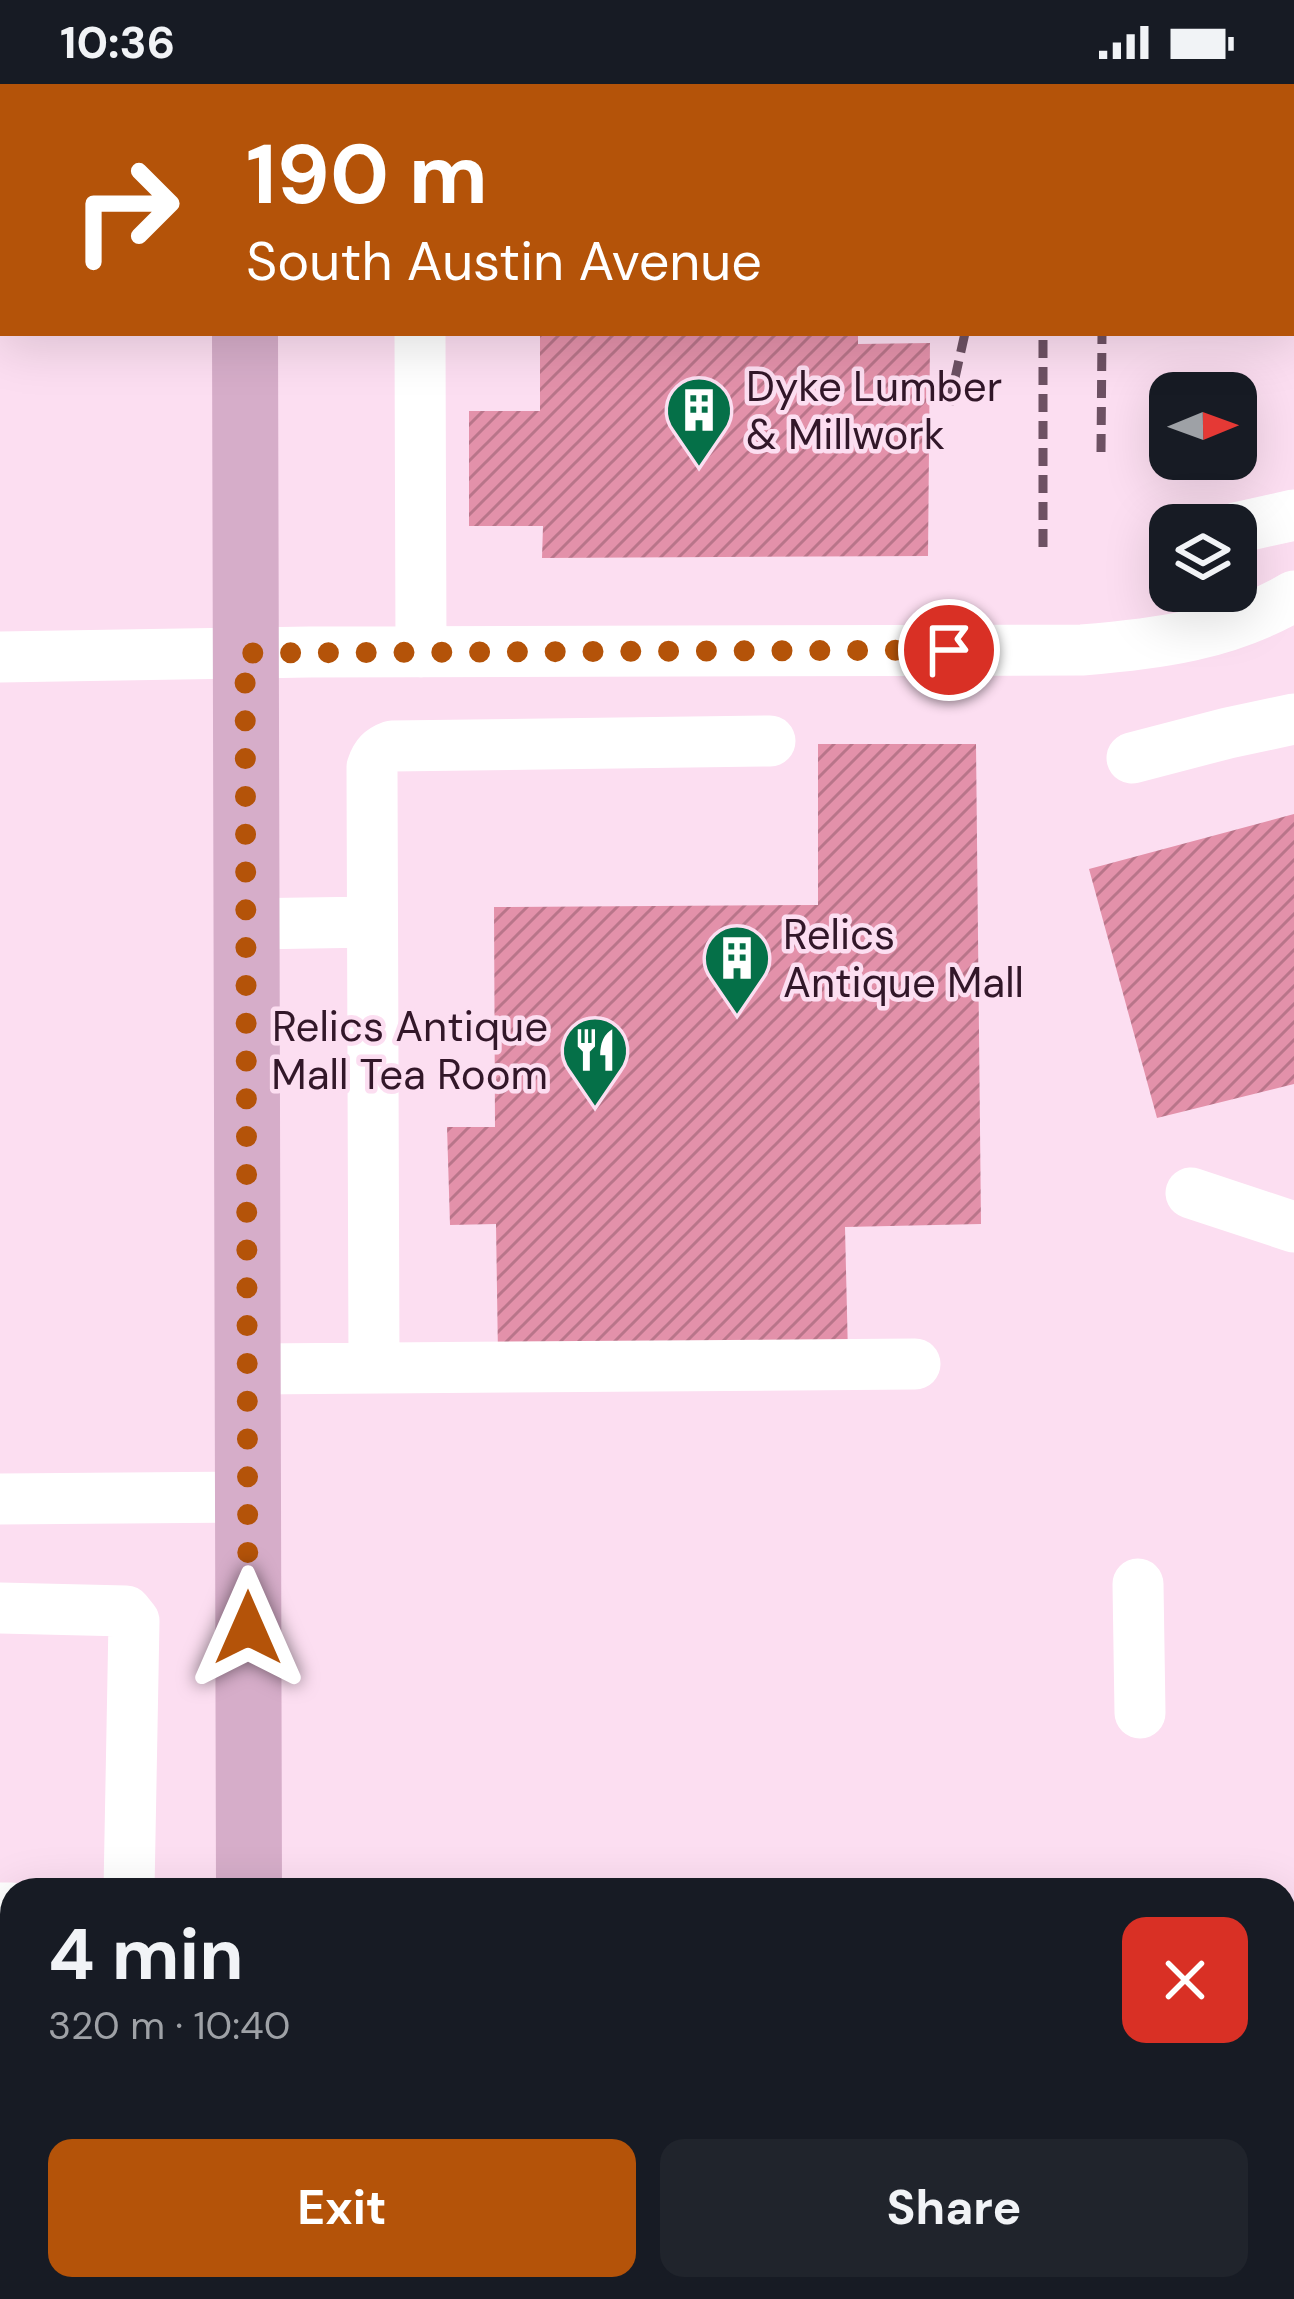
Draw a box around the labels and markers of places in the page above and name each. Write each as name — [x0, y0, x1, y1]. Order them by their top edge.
place label: Dyke Lumber & Millwork — [746, 359, 1002, 462]
building icon: Dyke Lumber & Millwork — [664, 375, 734, 469]
pin — [898, 599, 1000, 701]
place label: Relics Antique Mall — [783, 907, 1024, 1010]
building icon: Relics Antique Mall — [702, 923, 772, 1017]
place label: Relics Antique Mall Tea Room — [271, 999, 548, 1102]
restaurant icon: Relics Antique Mall Tea Room — [560, 1015, 630, 1109]

